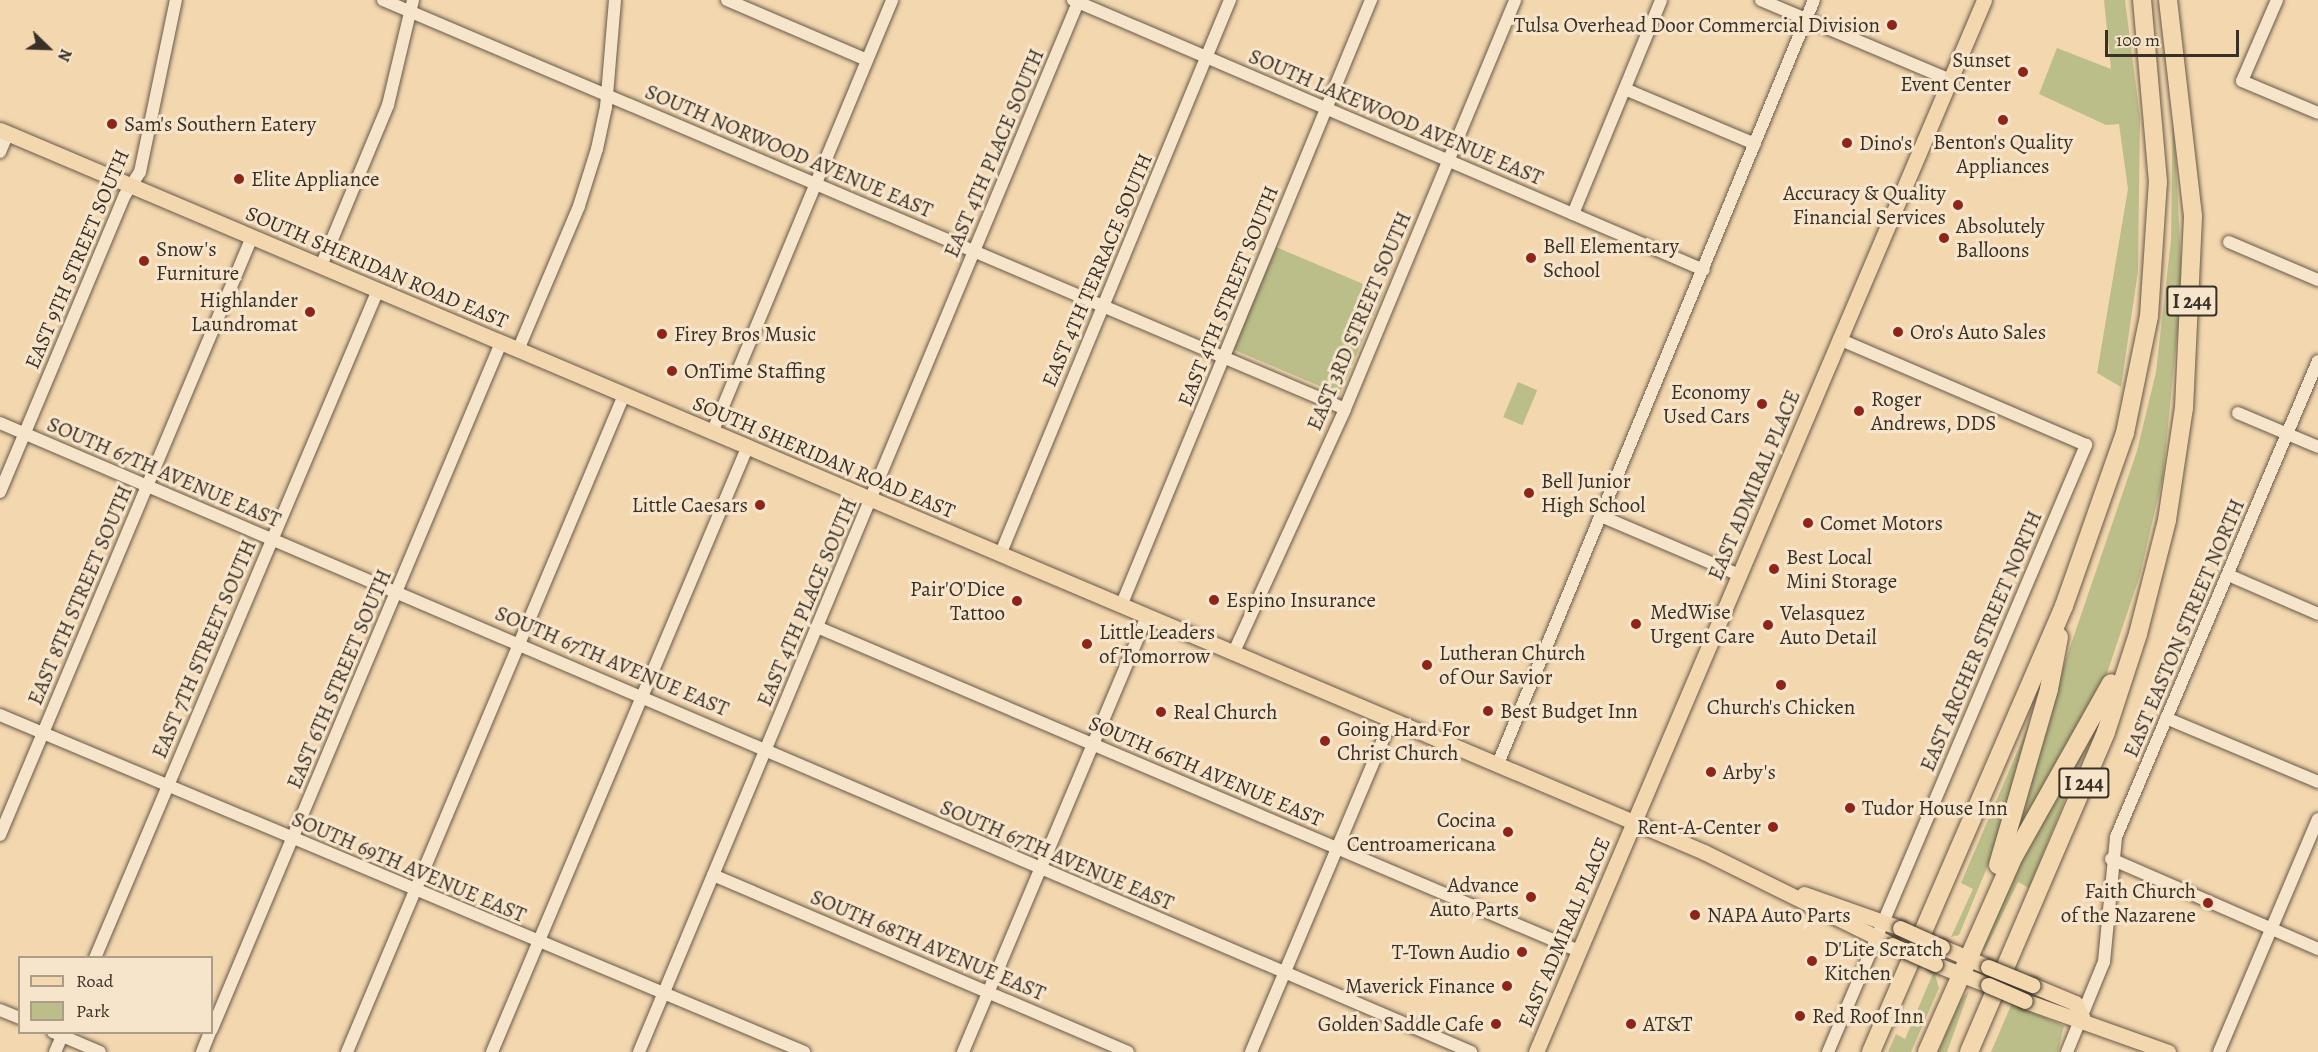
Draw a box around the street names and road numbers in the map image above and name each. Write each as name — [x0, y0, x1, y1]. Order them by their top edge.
street label: SOUTH LAKEWOOD AVENUE EAST — [1245, 43, 1547, 191]
street label: EAST 4TH PLACE SOUTH — [939, 45, 1049, 261]
street label: SOUTH NORWOOD AVENUE EAST — [641, 79, 937, 223]
street label: EAST 9TH STREET SOUTH — [19, 146, 135, 372]
street label: EAST 4TH TERRACE SOUTH — [1036, 150, 1158, 390]
street label: EAST 4TH STREET SOUTH — [1172, 182, 1284, 410]
street label: SOUTH SHERIDAN ROAD EAST — [242, 200, 512, 334]
street label: EAST 3RD STREET SOUTH — [1301, 208, 1417, 434]
road number: I 244 — [2165, 284, 2219, 318]
street label: EAST ADMIRAL PLACE — [1703, 386, 1805, 584]
street label: SOUTH SHERIDAN ROAD EAST — [689, 390, 959, 524]
street label: SOUTH 67TH AVENUE EAST — [43, 411, 285, 533]
street label: EAST 8TH STREET SOUTH — [22, 481, 138, 709]
street label: EAST 4TH PLACE SOUTH — [752, 494, 862, 710]
street label: EAST EASTON STREET NORTH — [2118, 495, 2250, 761]
street label: EAST ARCHER STREET NORTH — [1915, 507, 2047, 775]
street label: EAST 7TH STREET SOUTH — [147, 536, 261, 762]
street label: EAST 6TH STREET SOUTH — [281, 566, 397, 792]
street label: SOUTH 67TH AVENUE EAST — [491, 600, 733, 722]
street label: SOUTH 66TH AVENUE EAST — [1085, 710, 1327, 832]
road number: I 244 — [2057, 766, 2111, 800]
street label: SOUTH 67TH AVENUE EAST — [936, 794, 1178, 916]
street label: SOUTH 69TH AVENUE EAST — [288, 806, 530, 928]
street label: EAST ADMIRAL PLACE — [1513, 833, 1615, 1031]
street label: SOUTH 68TH AVENUE EAST — [807, 884, 1049, 1006]

